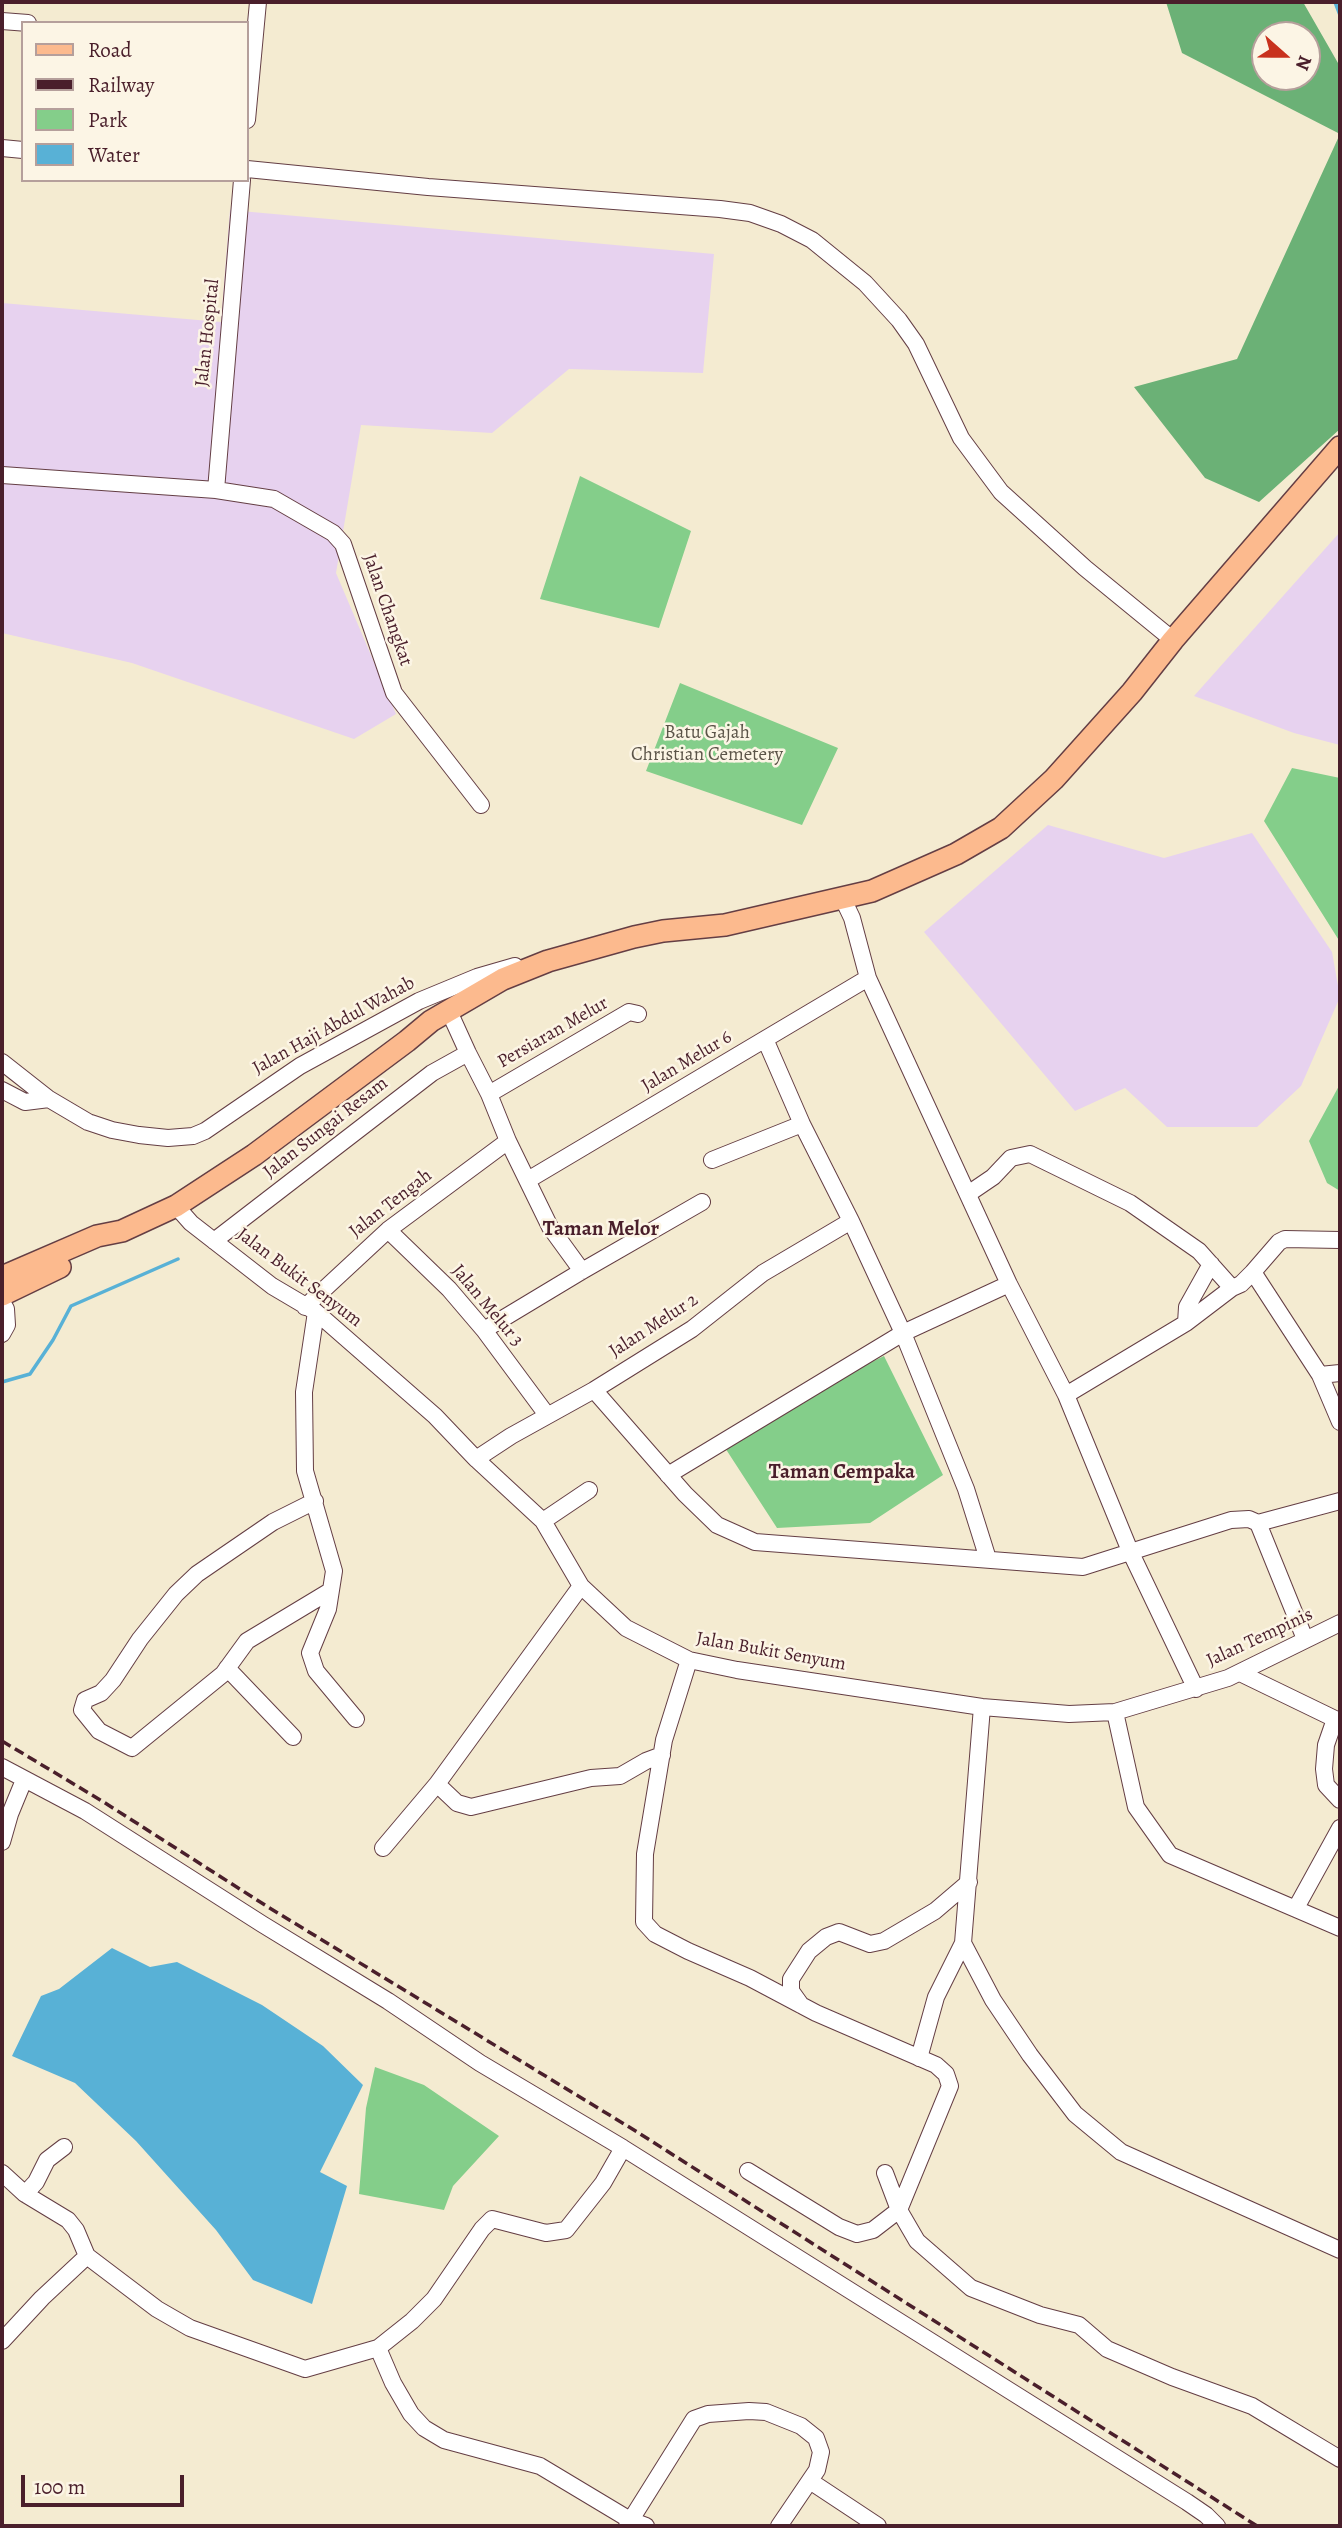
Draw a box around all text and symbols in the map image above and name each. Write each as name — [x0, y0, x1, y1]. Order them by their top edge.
legend — [21, 21, 248, 182]
north arrow — [1251, 21, 1321, 91]
text: Road — [88, 36, 132, 64]
text: N — [1289, 52, 1318, 74]
text: Railway — [88, 71, 154, 99]
text: Park — [88, 106, 127, 134]
text: Water — [88, 141, 140, 169]
street label: Jalan Hospital — [191, 278, 225, 388]
street label: Jalan Changkat — [357, 551, 417, 669]
park label: Batu Gajah Christian Cemetery — [631, 722, 783, 766]
street label: Jalan Haji Abdul Wahab — [249, 972, 419, 1080]
street label: Persiaran Melur — [494, 992, 612, 1074]
street label: Jalan Melur 6 — [638, 1026, 736, 1098]
street label: Jalan Sungai Resam — [259, 1072, 393, 1184]
street label: Jalan Tengah — [345, 1165, 437, 1243]
district label: Taman Melor — [543, 1217, 659, 1243]
street label: Jalan Bukit Senyum — [232, 1223, 366, 1333]
street label: Jalan Melur 3 — [446, 1260, 528, 1352]
street label: Jalan Melur 2 — [605, 1289, 703, 1363]
district label: Taman Cempaka — [769, 1460, 915, 1486]
street label: Jalan Tempinis — [1203, 1603, 1317, 1673]
street label: Jalan Bukit Senyum — [694, 1628, 848, 1676]
scale bar — [24, 2462, 187, 2506]
text: 100 m — [34, 2473, 85, 2501]

